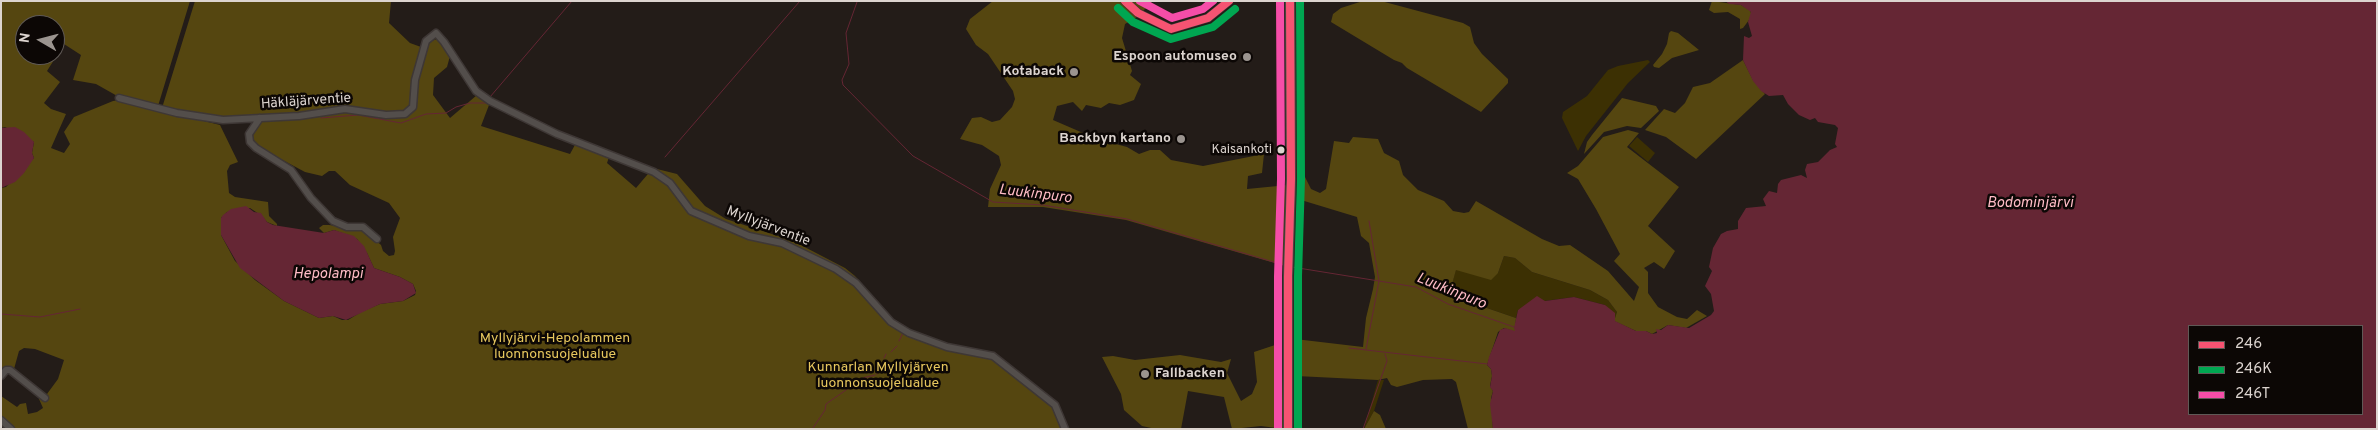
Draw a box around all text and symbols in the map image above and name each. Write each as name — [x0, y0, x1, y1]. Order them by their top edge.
north arrow — [15, 15, 65, 65]
text: N — [17, 32, 35, 44]
place label: Espoon automuseo — [1113, 49, 1237, 65]
marker: Espoon automuseo — [1241, 51, 1253, 63]
place label: Kotaback — [1002, 64, 1064, 80]
marker: Kotaback — [1068, 66, 1080, 78]
street label: Häkläjärventie — [260, 90, 352, 114]
place label: Backbyn kartano — [1059, 131, 1171, 147]
marker: Backbyn kartano — [1175, 133, 1187, 145]
place label: Kaisankoti — [1212, 142, 1272, 158]
marker: Kaisankoti — [1276, 145, 1286, 155]
water label: Luukinpuro — [997, 182, 1073, 208]
water label: Bodominjärvi — [1987, 195, 2073, 213]
street label: Myllyjärventie — [724, 203, 812, 251]
water label: Hepolampi — [293, 266, 363, 284]
water label: Luukinpuro — [1414, 270, 1488, 314]
legend — [2188, 325, 2363, 415]
park label: Myllyjärvi-Hepolammen luonnonsuojelualue — [480, 331, 630, 364]
text: 246 — [2235, 335, 2262, 354]
park label: Kunnarlan Myllyjärven luonnonsuojelualue — [807, 360, 949, 392]
text: 246K — [2235, 360, 2272, 379]
place label: Fallbacken — [1155, 366, 1225, 382]
marker: Fallbacken — [1139, 368, 1151, 380]
text: 246T — [2235, 385, 2270, 404]

